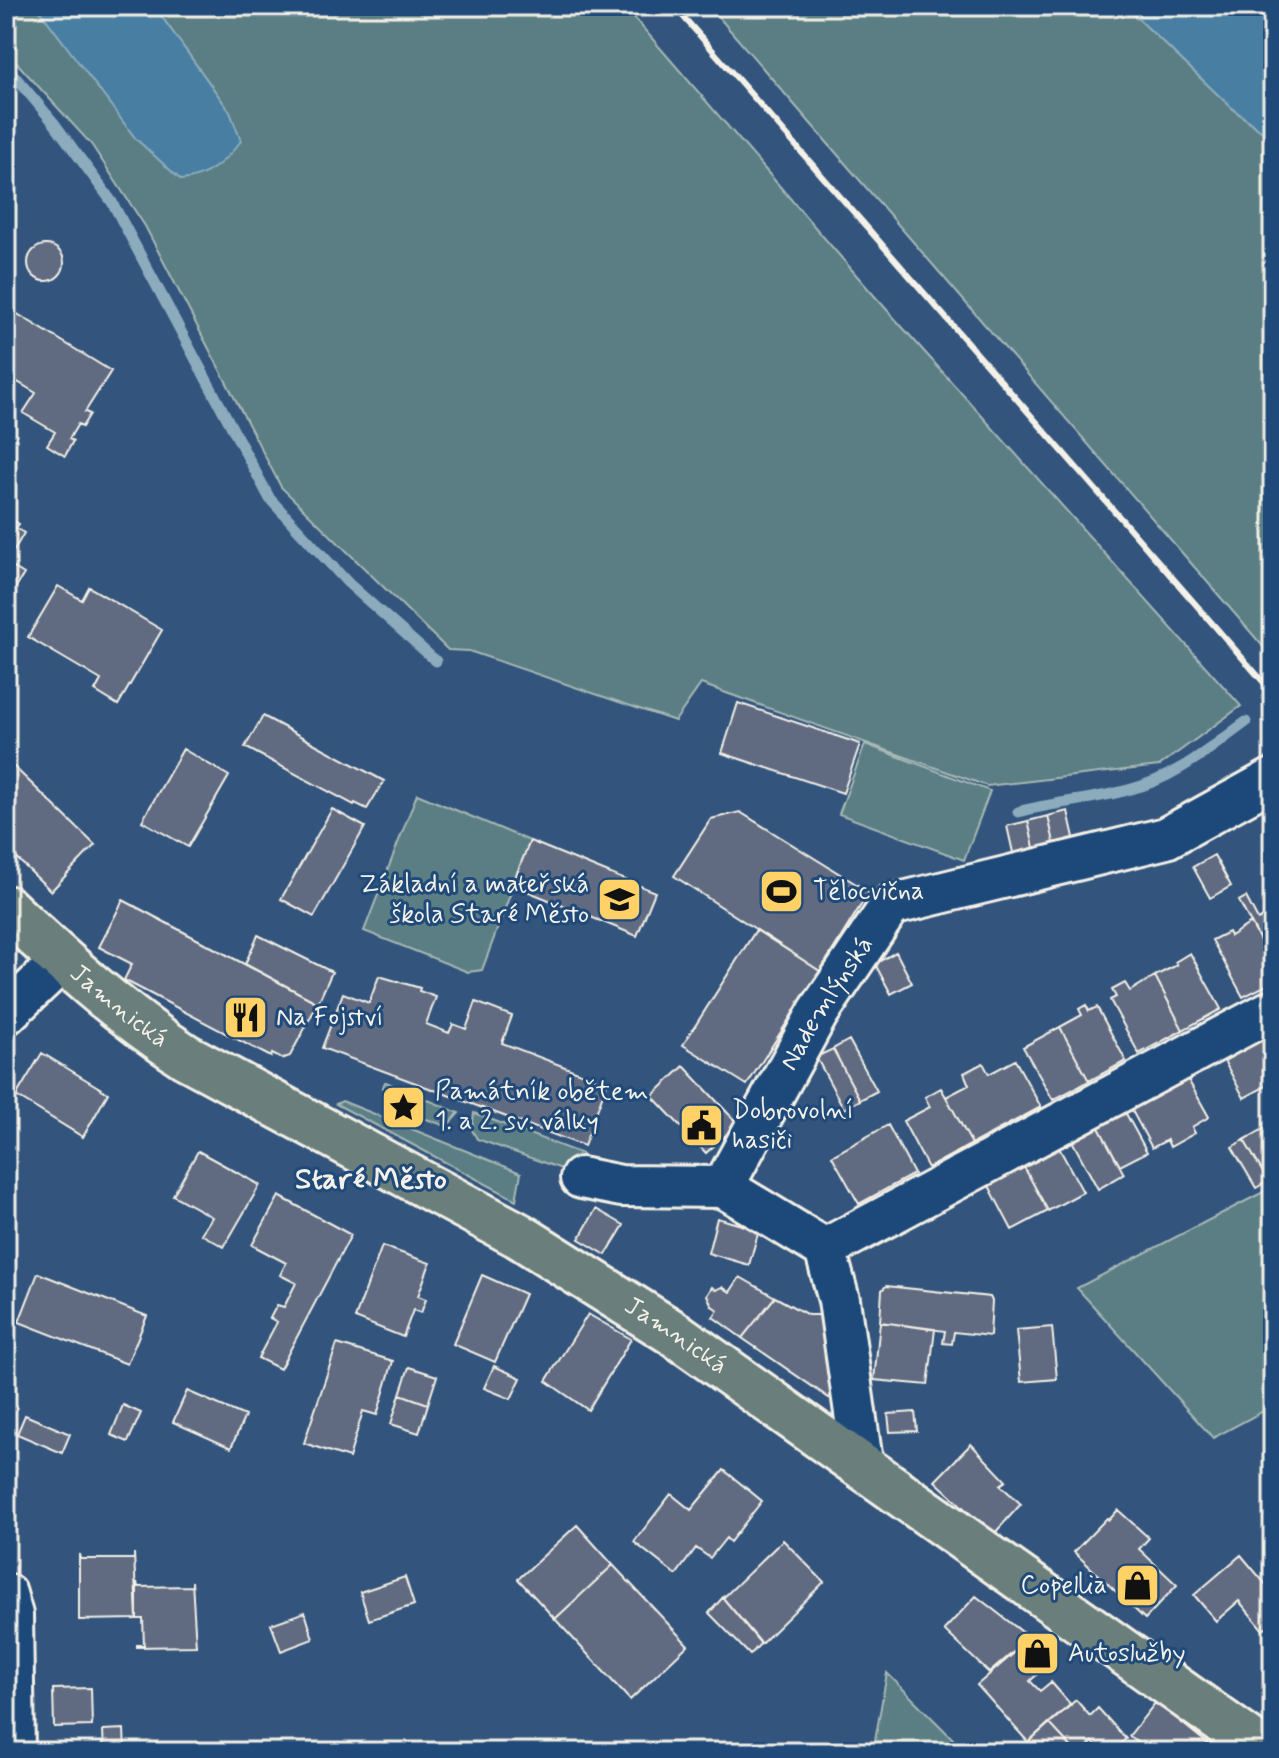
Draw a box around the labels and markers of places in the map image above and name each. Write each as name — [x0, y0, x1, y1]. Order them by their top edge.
place label: Základní a mateřská škola Staré Město — [359, 868, 589, 932]
sports icon: Tělocvična — [758, 868, 806, 916]
place label: Tělocvična — [813, 875, 924, 909]
school or university icon: Základní a mateřská škola Staré Město — [596, 876, 644, 924]
restaurant icon: Na Fojství — [221, 994, 269, 1042]
place label: Na Fojství — [276, 1001, 383, 1035]
place label: Památník obětem 1. a 2. sv. války — [435, 1075, 648, 1139]
place icon: Památník obětem 1. a 2. sv. války — [380, 1083, 428, 1131]
place label: Dobrovolní hasiči — [732, 1094, 854, 1158]
public building icon: Dobrovolní hasiči — [677, 1102, 725, 1150]
shop icon: Copellia — [1114, 1562, 1162, 1610]
place label: Copellia — [1021, 1569, 1107, 1603]
shop icon: Autoslužby — [1013, 1630, 1061, 1678]
place label: Autoslužby — [1068, 1637, 1185, 1671]

